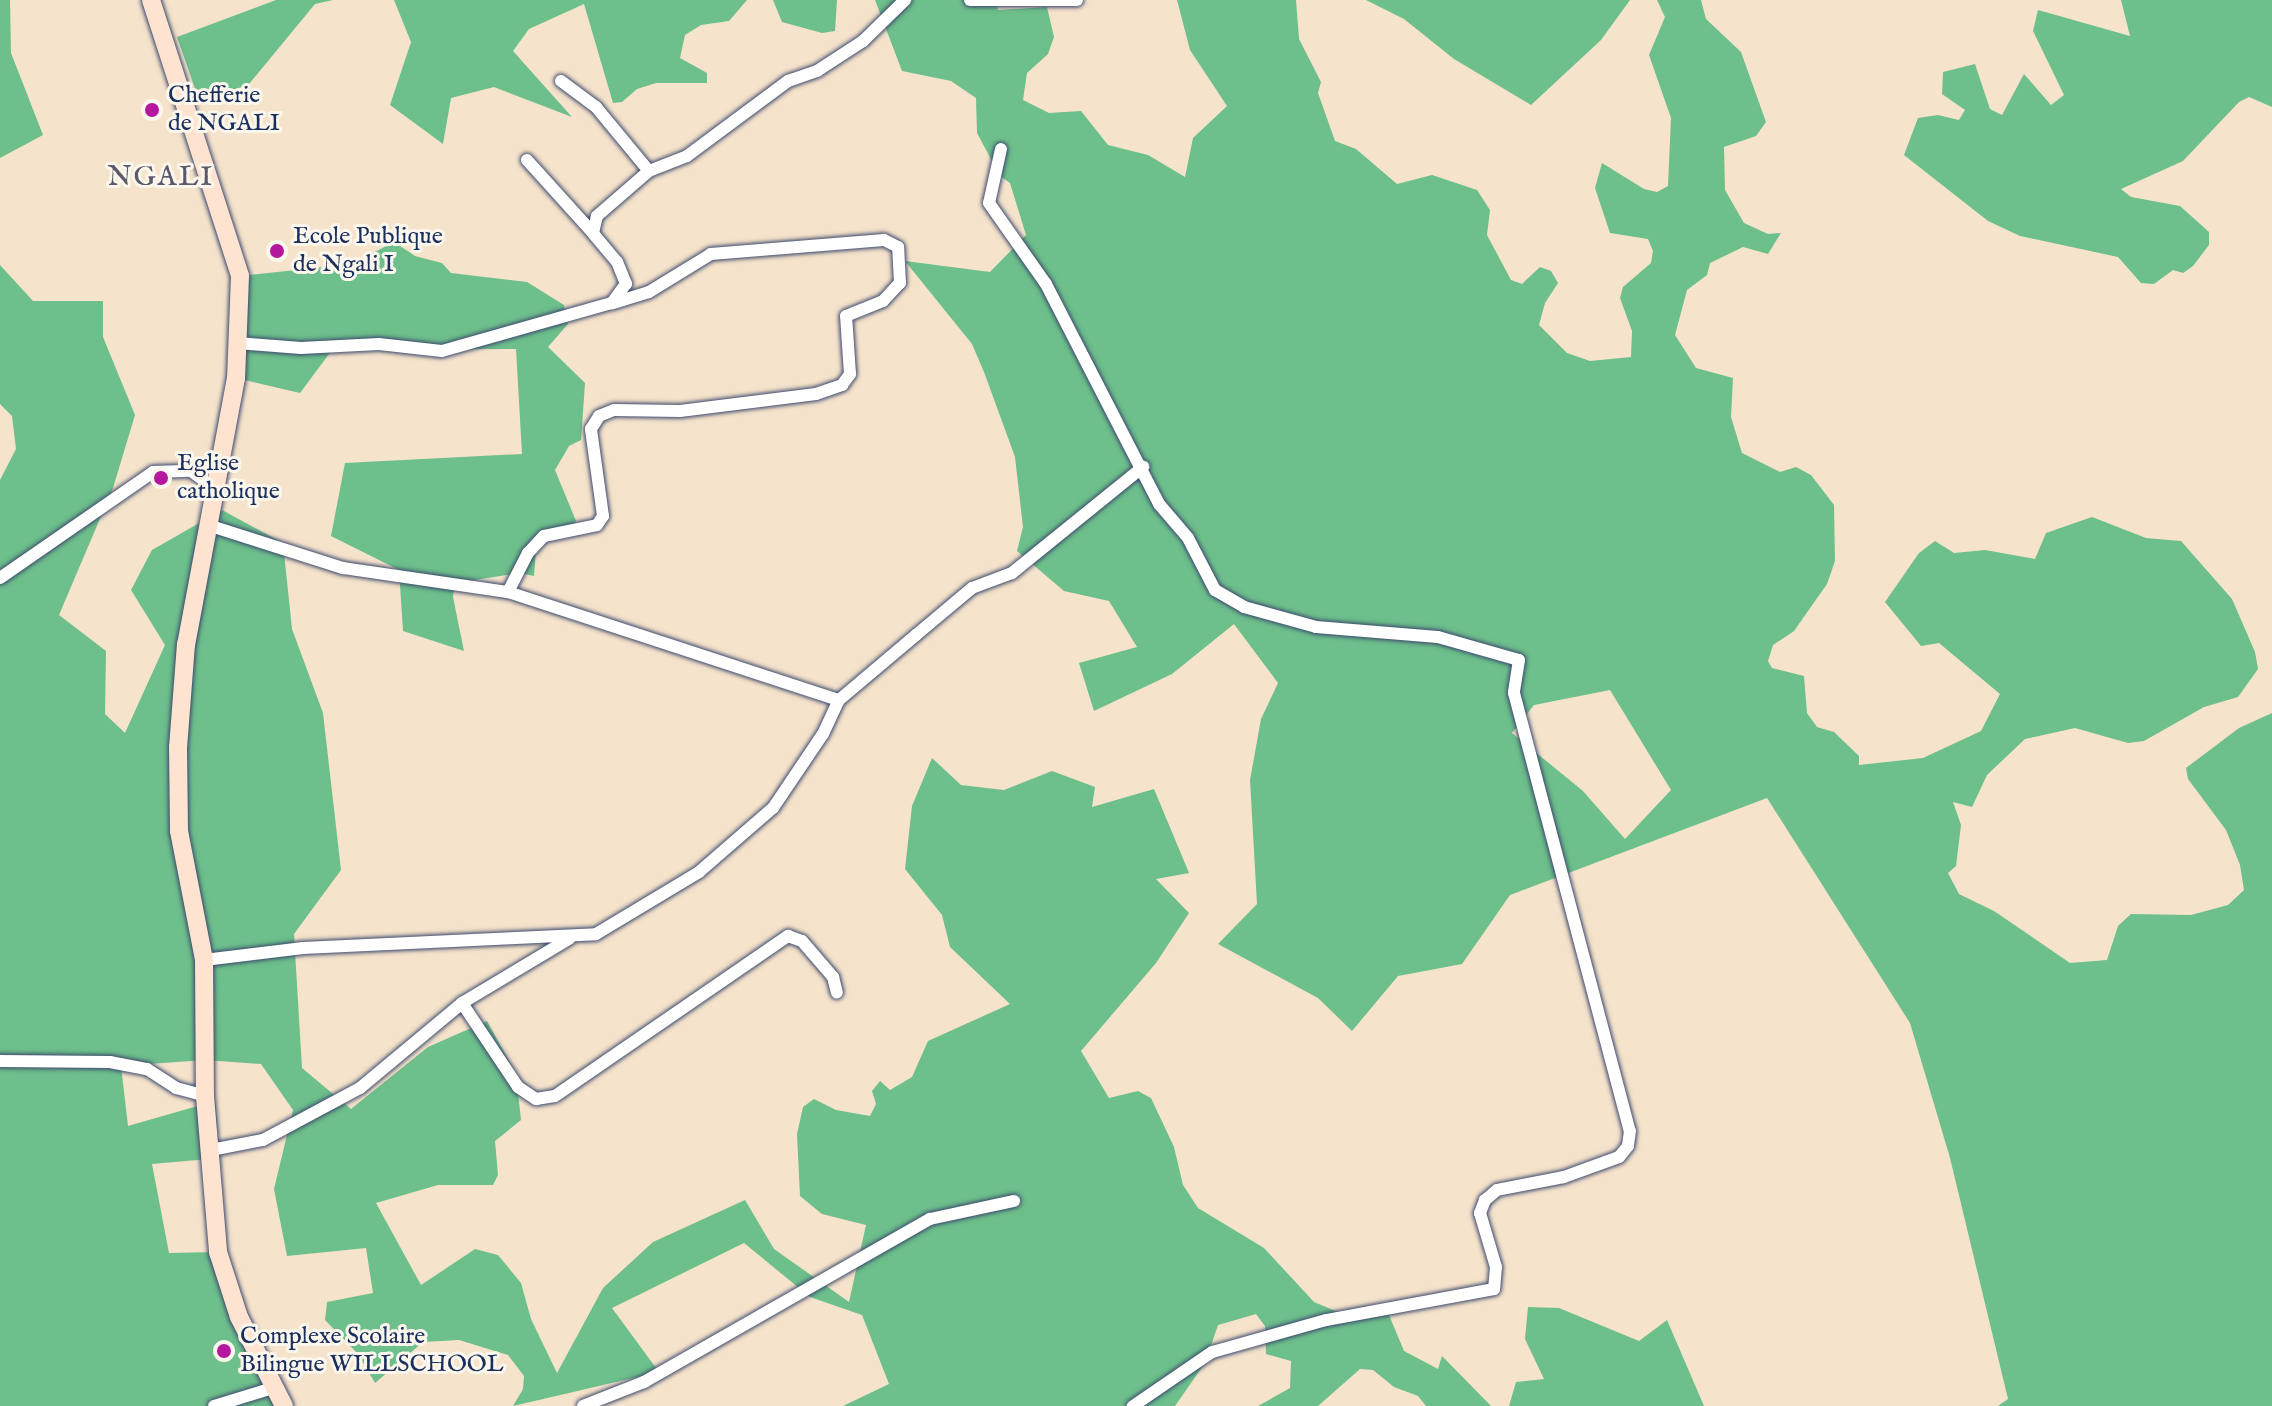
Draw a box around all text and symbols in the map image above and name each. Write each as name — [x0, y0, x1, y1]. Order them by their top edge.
place label: Chefferie de NGALI — [168, 82, 280, 138]
marker: Chefferie de NGALI — [143, 101, 161, 119]
district label: NGALI — [108, 161, 214, 195]
place label: Ecole Publique de Ngali I — [293, 223, 443, 279]
marker: Ecole Publique de Ngali I — [268, 242, 286, 260]
place label: Eglise catholique — [177, 450, 280, 506]
marker: Eglise catholique — [152, 469, 170, 487]
place label: Complexe Scolaire Bilingue WILLSCHOOL — [240, 1323, 504, 1379]
marker: Complexe Scolaire Bilingue WILLSCHOOL — [215, 1342, 233, 1360]

